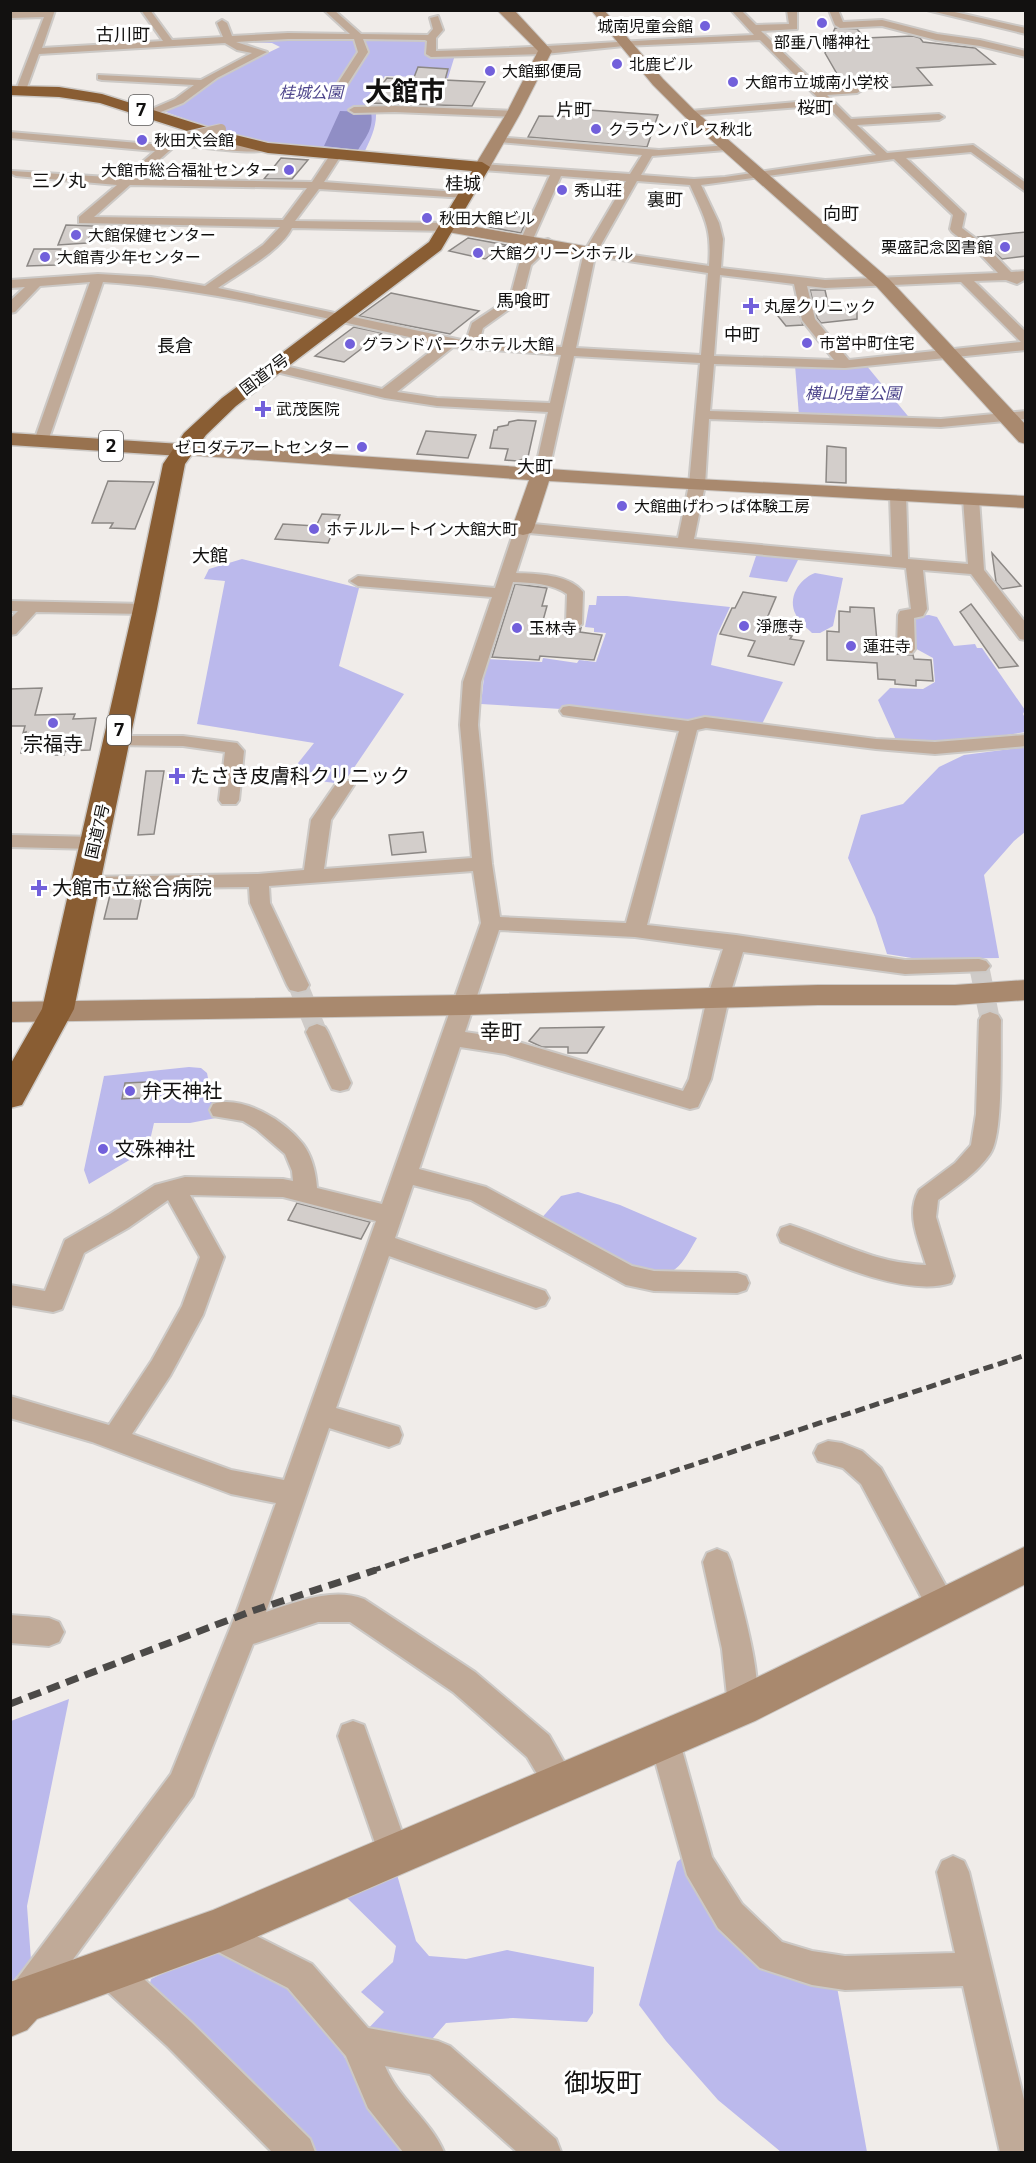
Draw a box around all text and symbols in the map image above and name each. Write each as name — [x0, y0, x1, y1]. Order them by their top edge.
marker: 部垂八幡神社 — [815, 16, 829, 30]
place label: 城南児童会館 — [597, 17, 693, 36]
marker: 城南児童会館 — [698, 19, 712, 33]
district label: 古川町 — [96, 24, 150, 46]
place label: 部垂八幡神社 — [774, 33, 870, 52]
place label: 北鹿ビル — [629, 55, 693, 74]
marker: 北鹿ビル — [610, 57, 624, 71]
place label: 大館郵便局 — [502, 62, 582, 81]
marker: 大館郵便局 — [483, 64, 497, 78]
place label: 大館市立城南小学校 — [745, 73, 889, 92]
marker: 大館市立城南小学校 — [726, 75, 740, 89]
district label: 大館市 — [365, 76, 446, 108]
park label: 桂城公園 — [279, 83, 345, 102]
road number: 7 — [129, 95, 153, 125]
district label: 桜町 — [797, 97, 833, 119]
district label: 片町 — [556, 99, 592, 121]
place label: クラウンパレス秋北 — [608, 120, 752, 139]
marker: クラウンパレス秋北 — [589, 122, 603, 136]
place label: 秋田犬会館 — [154, 131, 234, 150]
marker: 秋田犬会館 — [135, 133, 149, 147]
place label: 大館市総合福祉センター — [101, 161, 277, 180]
marker: 大館市総合福祉センター — [282, 163, 296, 177]
district label: 三ノ丸 — [32, 170, 86, 192]
district label: 桂城 — [445, 173, 481, 195]
place label: 秀山荘 — [574, 181, 622, 200]
marker: 秀山荘 — [555, 183, 569, 197]
district label: 裏町 — [647, 189, 683, 211]
district label: 向町 — [823, 203, 859, 225]
place label: 秋田大館ビル — [439, 209, 535, 228]
marker: 秋田大館ビル — [420, 211, 434, 225]
place label: 大館保健センター — [88, 226, 216, 245]
marker: 大館保健センター — [69, 228, 83, 242]
place label: 栗盛記念図書館 — [881, 238, 993, 257]
marker: 栗盛記念図書館 — [998, 240, 1012, 254]
place label: 大館グリーンホテル — [490, 244, 633, 263]
marker: 大館グリーンホテル — [471, 246, 485, 260]
place label: 大館青少年センター — [57, 248, 201, 267]
marker: 大館青少年センター — [38, 250, 52, 264]
district label: 馬喰町 — [496, 290, 550, 312]
marker: 丸屋クリニック — [742, 297, 760, 315]
place label: 丸屋クリニック — [764, 297, 876, 316]
district label: 中町 — [724, 324, 760, 346]
place label: 市営中町住宅 — [819, 334, 915, 353]
district label: 長倉 — [157, 335, 193, 357]
place label: グランドパークホテル大館 — [362, 335, 554, 354]
marker: 市営中町住宅 — [800, 336, 814, 350]
marker: グランドパークホテル大館 — [343, 337, 357, 351]
street label: 国道7号 — [236, 350, 292, 399]
park label: 横山児童公園 — [805, 384, 903, 403]
marker: 武茂医院 — [254, 400, 272, 418]
place label: 武茂医院 — [276, 400, 340, 419]
road number: 2 — [99, 431, 123, 461]
place label: ゼロダテアートセンター — [175, 438, 350, 457]
marker: ゼロダテアートセンター — [355, 440, 369, 454]
district label: 大町 — [517, 456, 553, 478]
place label: 大館曲げわっぱ体験工房 — [634, 497, 810, 516]
marker: 大館曲げわっぱ体験工房 — [615, 499, 629, 513]
place label: ホテルルートイン大館大町 — [326, 520, 518, 539]
marker: ホテルルートイン大館大町 — [307, 522, 321, 536]
district label: 大館 — [192, 545, 228, 567]
place label: 淨應寺 — [756, 617, 804, 636]
place label: 玉林寺 — [529, 619, 577, 638]
marker: 淨應寺 — [737, 619, 751, 633]
marker: 玉林寺 — [510, 621, 524, 635]
place label: 蓮荘寺 — [863, 637, 911, 656]
marker: 蓮荘寺 — [844, 639, 858, 653]
road number: 7 — [107, 715, 131, 745]
marker: 宗福寺 — [46, 716, 60, 730]
place label: 宗福寺 — [23, 732, 83, 756]
place label: たさき皮膚科クリニック — [190, 764, 410, 788]
marker: たさき皮膚科クリニック — [168, 767, 186, 785]
street label: 国道7号 — [82, 802, 113, 861]
place label: 大館市立総合病院 — [52, 876, 212, 900]
marker: 大館市立総合病院 — [30, 879, 48, 897]
district label: 幸町 — [480, 1019, 522, 1045]
place label: 弁天神社 — [142, 1079, 222, 1103]
marker: 弁天神社 — [123, 1084, 137, 1098]
place label: 文殊神社 — [115, 1137, 195, 1161]
marker: 文殊神社 — [96, 1142, 110, 1156]
district label: 御坂町 — [564, 2068, 642, 2099]

